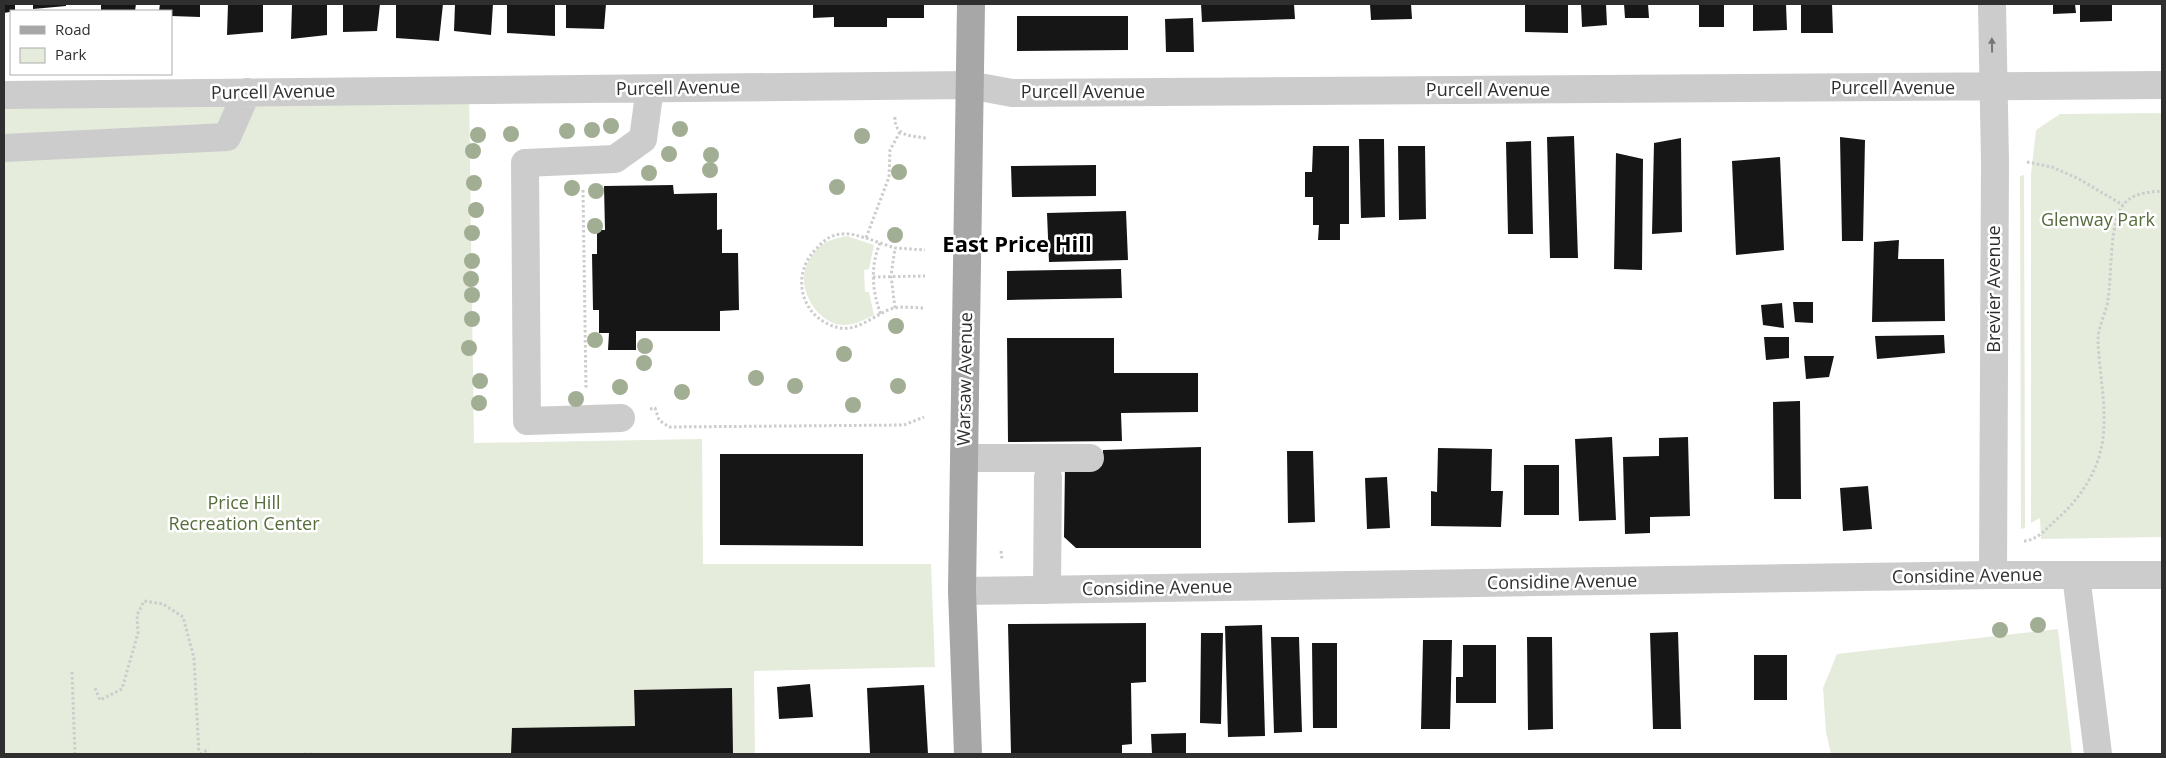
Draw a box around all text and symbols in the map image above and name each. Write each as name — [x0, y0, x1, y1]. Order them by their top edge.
legend — [10, 10, 172, 75]
text: Road — [55, 19, 91, 39]
one-way arrow — [1988, 37, 1996, 53]
text: Park — [55, 44, 86, 64]
street label: Purcell Avenue — [616, 74, 740, 100]
street label: Purcell Avenue — [1831, 75, 1955, 99]
street label: Purcell Avenue — [1426, 77, 1550, 101]
street label: Purcell Avenue — [211, 78, 335, 104]
street label: Purcell Avenue — [1021, 79, 1145, 103]
park label: Glenway Park — [2041, 207, 2156, 231]
street label: Brevier Avenue — [1981, 225, 2005, 353]
district label: East Price Hill — [942, 228, 1092, 258]
street label: Warsaw Avenue — [951, 312, 977, 446]
park label: Price Hill Recreation Center — [168, 490, 320, 535]
street label: Considine Avenue — [1892, 562, 2042, 588]
street label: Considine Avenue — [1487, 568, 1637, 594]
street label: Considine Avenue — [1082, 574, 1232, 600]

